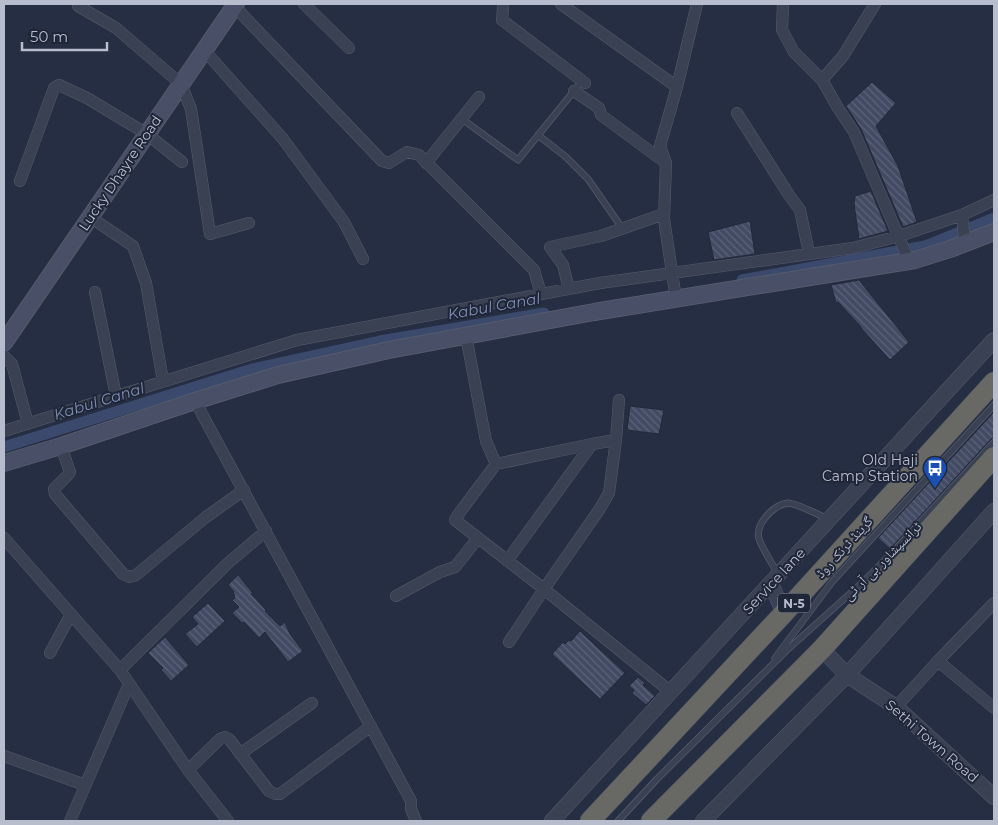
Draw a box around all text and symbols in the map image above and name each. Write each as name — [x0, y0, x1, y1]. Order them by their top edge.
scale bar — [22, 20, 108, 52]
text: 50 m — [30, 27, 68, 46]
street label: Lucky Dhayre Road — [75, 112, 165, 234]
water label: Kabul Canal — [446, 289, 542, 323]
water label: Kabul Canal — [51, 378, 147, 424]
place label: Old Haji Camp Station — [822, 451, 918, 485]
bus stop icon: Old Haji Camp Station — [922, 455, 948, 489]
street label: گرینڈ ٹرنک روڈ — [811, 512, 877, 582]
street label: ٹرانسپشاور بی آر ٹی — [839, 517, 926, 604]
street label: Service lane — [739, 544, 809, 618]
road number: N-5 — [778, 594, 810, 612]
street label: Sethi Town Road — [882, 696, 982, 786]

